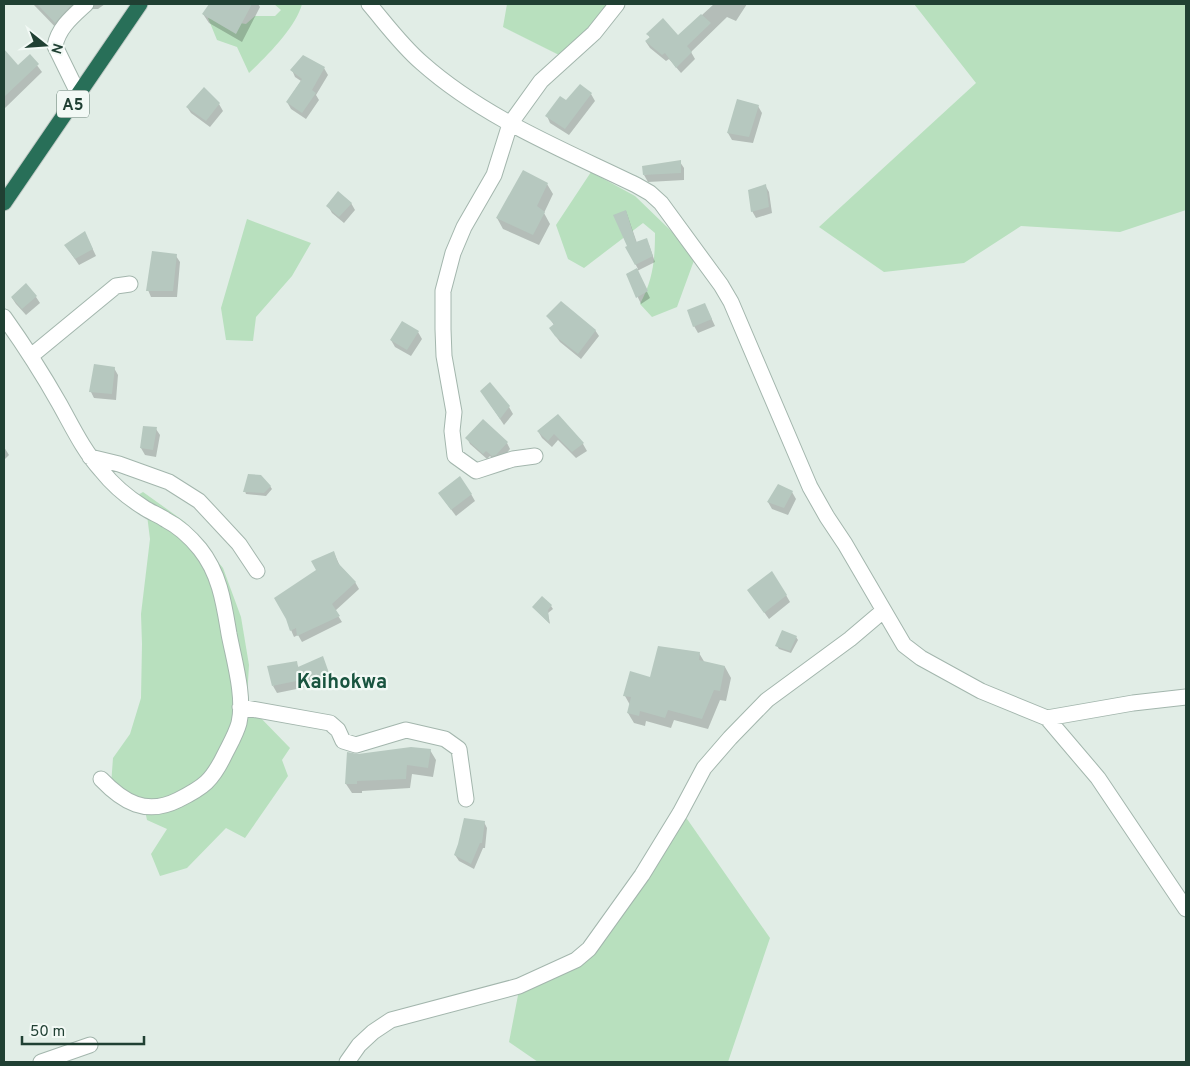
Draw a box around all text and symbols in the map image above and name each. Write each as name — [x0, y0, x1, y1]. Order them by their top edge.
north arrow — [20, 20, 70, 70]
text: N — [46, 41, 66, 56]
road number: A5 — [57, 90, 89, 118]
district label: Kaihokwa — [297, 670, 387, 696]
scale bar — [22, 1014, 145, 1046]
text: 50 m — [30, 1023, 65, 1042]

